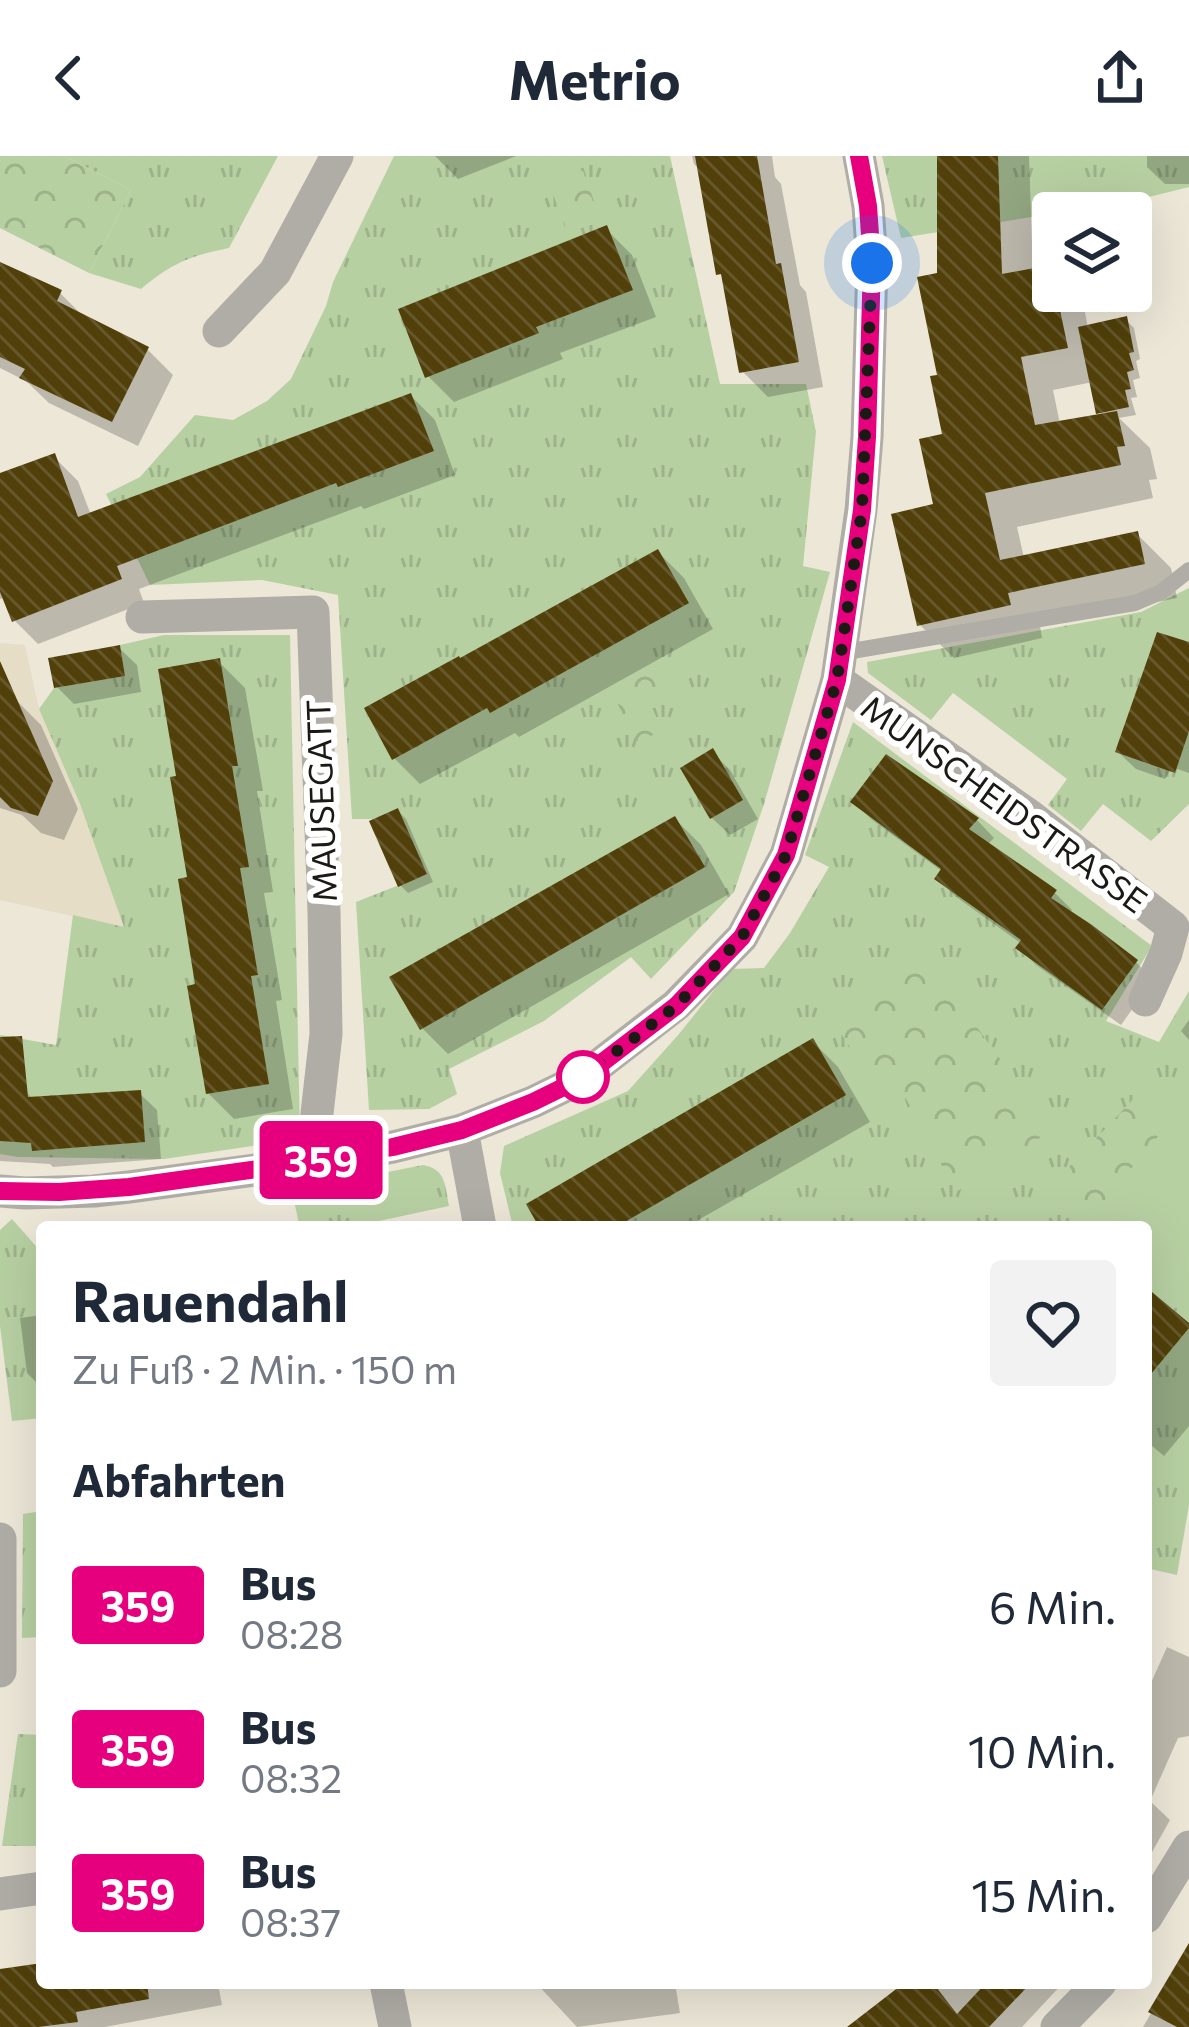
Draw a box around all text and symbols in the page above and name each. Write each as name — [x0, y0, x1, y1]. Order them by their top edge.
icon: back — [36, 45, 102, 111]
text: Metrio — [508, 45, 681, 111]
icon: share — [1087, 45, 1153, 111]
map controls — [1032, 192, 1152, 312]
button: layers — [1032, 192, 1152, 312]
your location — [842, 233, 902, 293]
street label: MUNSCHEIDSTRASSE — [854, 686, 1156, 920]
street label: MAUSEGATT — [296, 699, 344, 903]
unlabelled marker — [558, 1052, 608, 1102]
line badge: 359 — [252, 1121, 390, 1199]
text: 359 — [284, 1134, 358, 1186]
button: heart — [990, 1260, 1116, 1386]
text: Rauendahl — [72, 1264, 349, 1334]
text: Zu Fuß · 2 Min. · 150 m — [72, 1344, 457, 1392]
text: Abfahrten — [72, 1451, 286, 1506]
text: Bus — [240, 1554, 316, 1609]
text: 6 Min. — [989, 1578, 1116, 1633]
text: 359 — [101, 1579, 175, 1631]
text: 08:28 — [240, 1609, 344, 1657]
text: Bus — [240, 1698, 316, 1753]
text: 10 Min. — [968, 1722, 1116, 1777]
text: 359 — [101, 1723, 175, 1775]
text: 08:32 — [240, 1753, 342, 1801]
text: Bus — [240, 1842, 316, 1897]
text: 15 Min. — [971, 1866, 1116, 1921]
text: 359 — [101, 1867, 175, 1919]
text: 08:37 — [240, 1897, 341, 1945]

